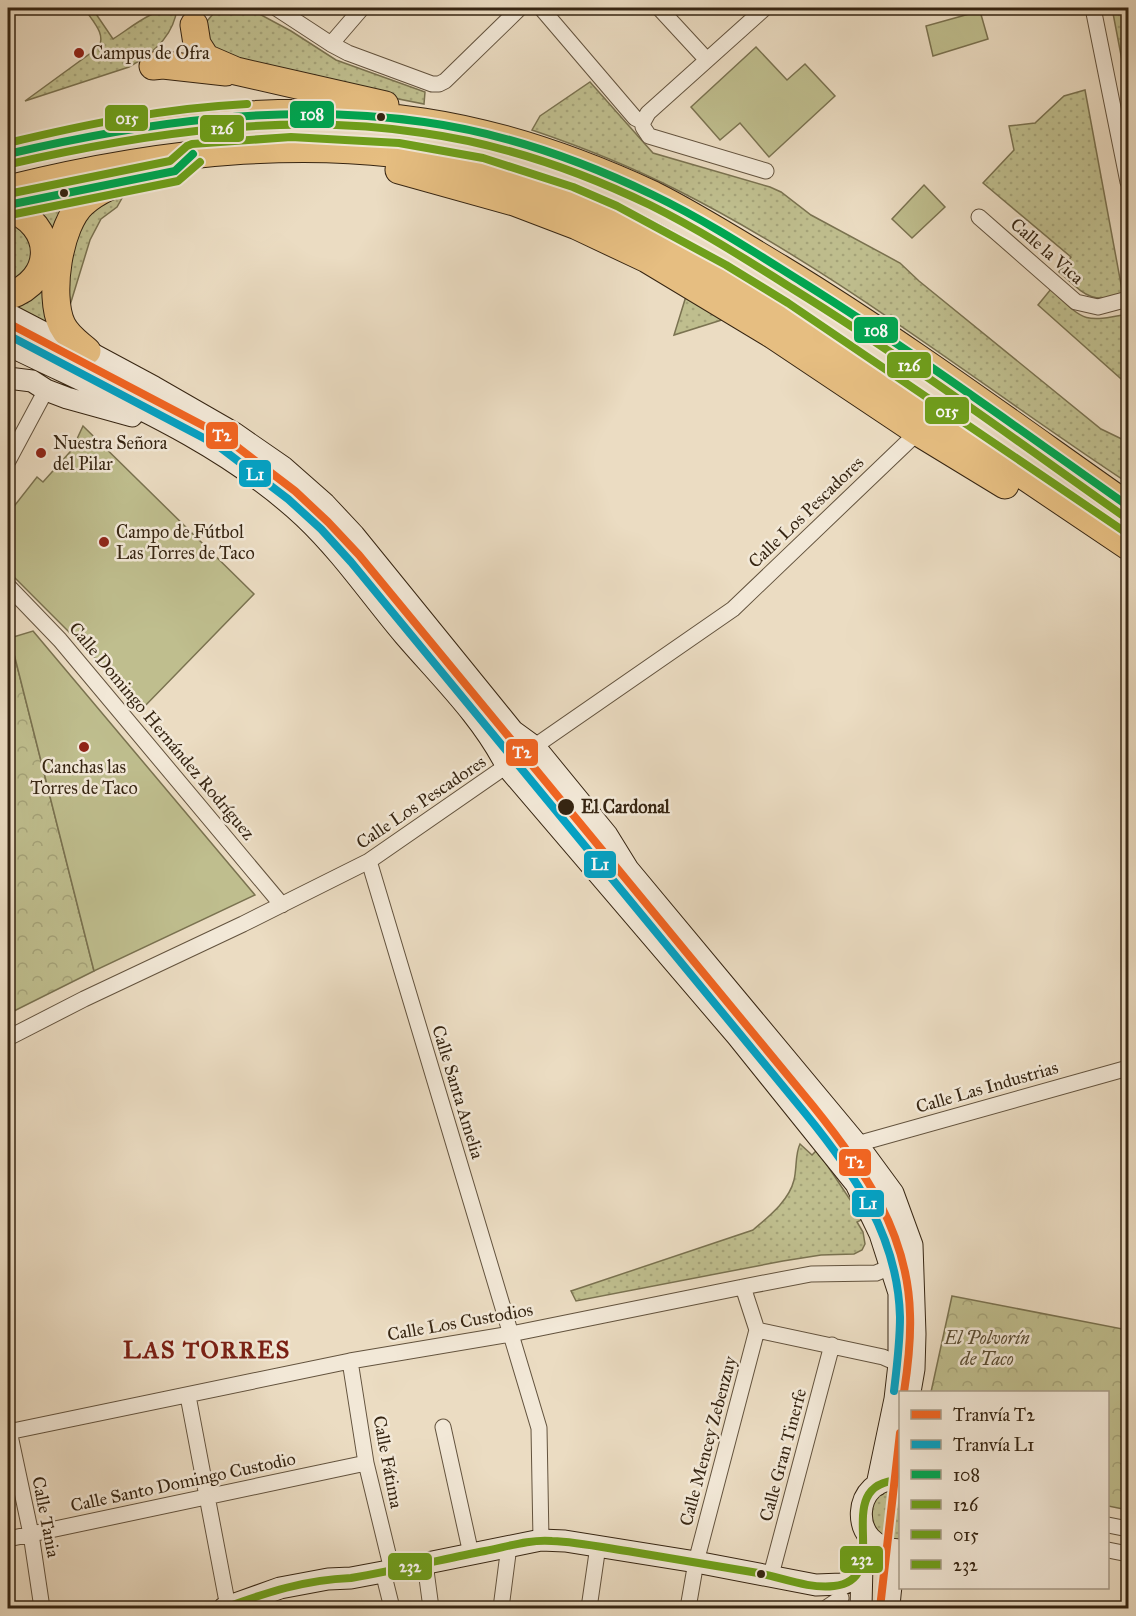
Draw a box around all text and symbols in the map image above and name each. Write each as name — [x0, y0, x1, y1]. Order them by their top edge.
place label: Campus de Ofra — [91, 42, 210, 64]
marker: Campus de Ofra — [72, 46, 86, 60]
line badge: 108 — [289, 100, 335, 129]
line badge: 015 — [104, 104, 149, 132]
text: 108 — [300, 105, 324, 124]
text: 015 — [116, 109, 139, 128]
unlabelled marker — [375, 111, 387, 123]
line badge: 126 — [199, 114, 245, 143]
text: 126 — [211, 119, 234, 138]
unlabelled marker — [58, 187, 70, 199]
street label: Calle la Vica — [1006, 213, 1088, 289]
line badge: 108 — [853, 316, 899, 344]
text: 108 — [864, 321, 888, 340]
line badge: 126 — [886, 351, 932, 379]
text: 126 — [898, 356, 921, 375]
line badge: 015 — [924, 396, 970, 425]
text: 015 — [936, 402, 959, 421]
line badge: T2 — [205, 421, 239, 450]
text: T2 — [212, 426, 233, 445]
place label: Nuestra Señora del Pilar — [53, 432, 168, 475]
marker: Nuestra Señora del Pilar — [34, 446, 48, 460]
street label: Calle Los Pescadores — [744, 451, 868, 573]
line badge: L1 — [238, 459, 272, 488]
text: L1 — [246, 465, 265, 484]
place label: Campo de Fútbol Las Torres de Taco — [116, 521, 255, 564]
marker: Campo de Fútbol Las Torres de Taco — [97, 535, 111, 549]
street label: Calle Domingo Hernández Rodríguez — [64, 618, 260, 845]
line badge: T2 — [505, 738, 539, 767]
marker: Canchas las Torres de Taco — [77, 740, 91, 754]
text: T2 — [512, 743, 533, 762]
street label: Calle Los Pescadores — [352, 750, 490, 854]
place label: Canchas las Torres de Taco — [30, 756, 138, 799]
place label: El Cardonal — [581, 796, 671, 818]
marker: El Cardonal — [556, 797, 576, 817]
line badge: L1 — [583, 850, 617, 879]
text: L1 — [591, 855, 610, 874]
street label: Calle Santa Amelia — [427, 1023, 489, 1162]
street label: Calle Las Industrias — [913, 1056, 1061, 1118]
line badge: T2 — [838, 1148, 872, 1177]
text: T2 — [845, 1153, 866, 1172]
line badge: L1 — [851, 1189, 885, 1218]
text: L1 — [859, 1194, 878, 1213]
street label: Calle Los Custodios — [385, 1298, 535, 1346]
park label: El Polvorín de Taco — [943, 1327, 1030, 1370]
district label: LAS TORRES — [123, 1335, 291, 1365]
street label: Calle Mencey Zebenzuy — [675, 1353, 741, 1528]
street label: Calle Gran Tinerfe — [755, 1386, 811, 1524]
legend — [899, 1391, 1109, 1589]
text: Tranvía T2 — [953, 1404, 1035, 1426]
street label: Calle Fátima — [368, 1414, 408, 1511]
text: Tranvía L1 — [953, 1434, 1034, 1456]
street label: Calle Santo Domingo Custodio — [68, 1447, 298, 1518]
text: 108 — [953, 1464, 980, 1486]
street label: Calle Tania — [27, 1475, 65, 1560]
text: 126 — [953, 1494, 979, 1516]
text: 015 — [953, 1524, 979, 1546]
line badge: 232 — [839, 1545, 884, 1574]
text: 232 — [851, 1550, 874, 1570]
line badge: 232 — [387, 1552, 433, 1581]
text: 232 — [953, 1554, 978, 1576]
text: 232 — [399, 1557, 422, 1577]
unlabelled marker — [755, 1568, 767, 1580]

